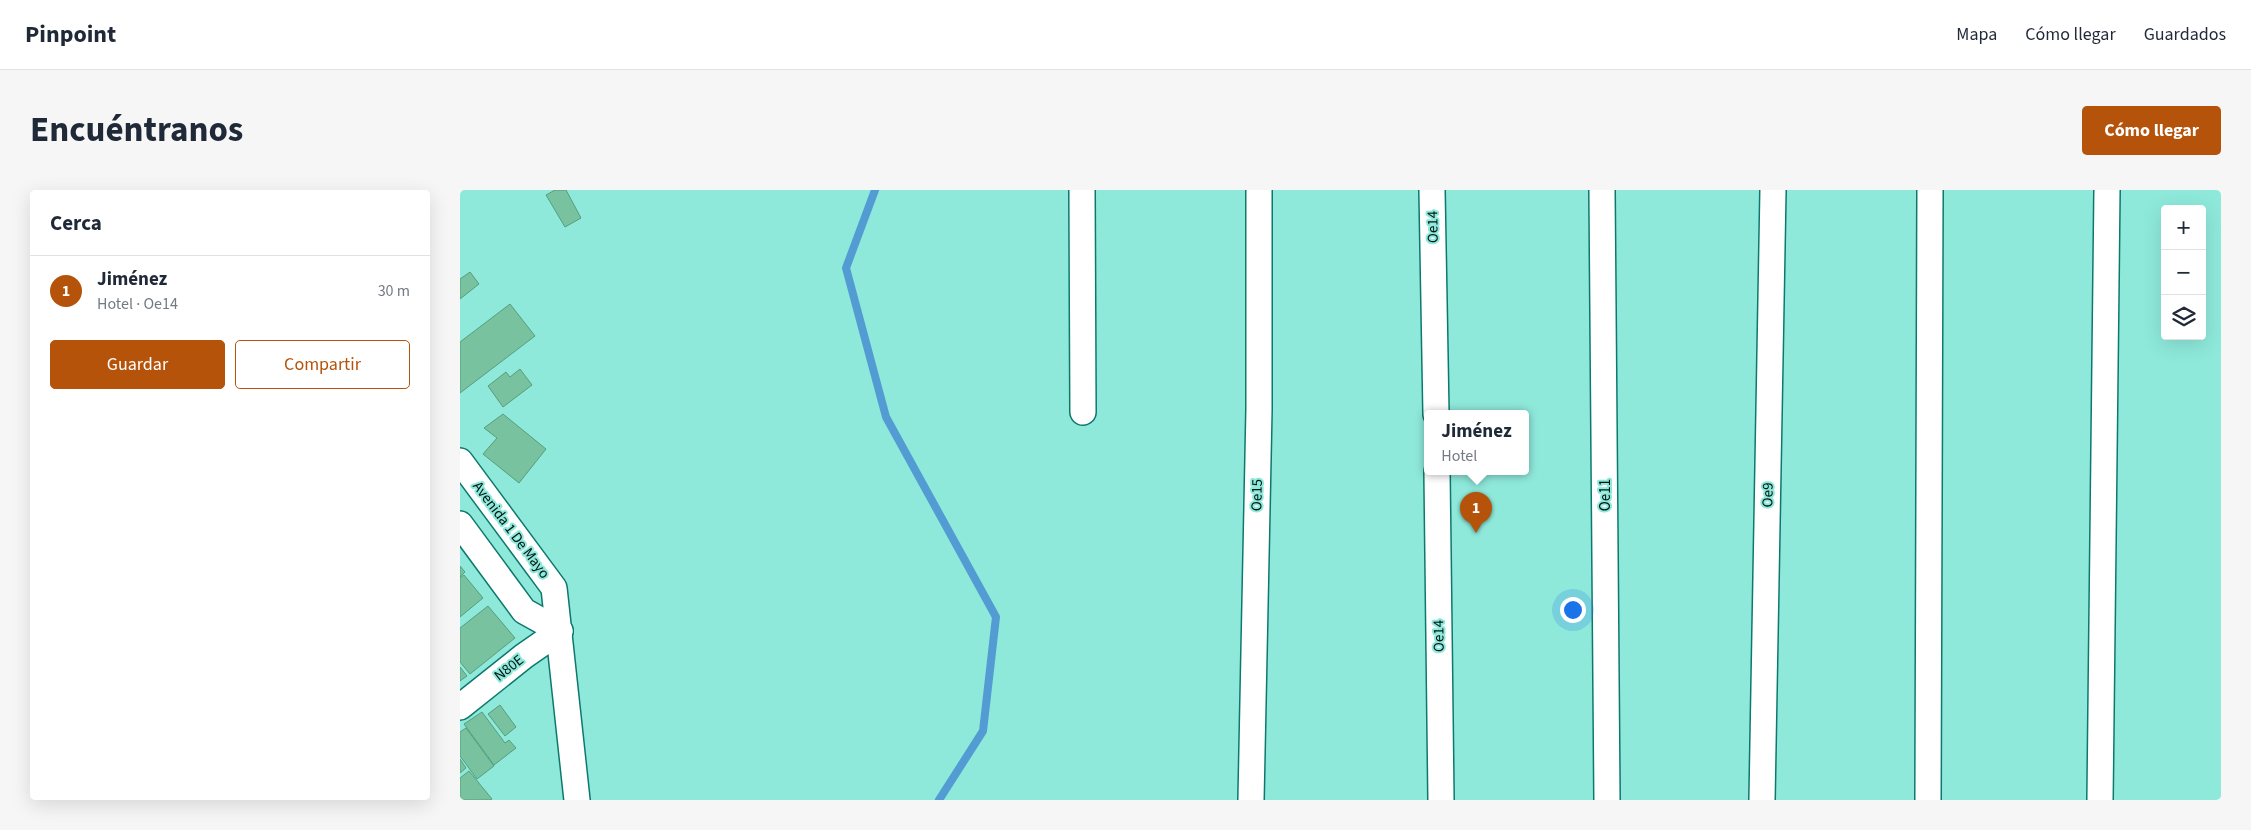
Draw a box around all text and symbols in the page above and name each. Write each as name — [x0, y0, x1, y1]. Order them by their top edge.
text: Pinpoint — [25, 17, 116, 52]
text: Mapa — [1956, 22, 1997, 47]
text: Cómo llegar — [2025, 22, 2116, 47]
text: Guardados — [2144, 22, 2226, 47]
text: Encuéntranos — [30, 105, 243, 155]
button: Cómo llegar — [2082, 106, 2221, 155]
map controls — [2161, 205, 2206, 340]
button: + — [2161, 205, 2206, 250]
text: Cerca — [50, 208, 102, 238]
street label: Oe14 — [1422, 210, 1444, 243]
button: − — [2161, 250, 2206, 295]
text: Jiménez — [97, 266, 167, 293]
text: 1 — [62, 280, 70, 302]
text: 30 m — [378, 280, 410, 302]
text: Hotel · Oe14 — [97, 293, 178, 315]
button: layers — [2161, 295, 2206, 340]
button: Guardar — [50, 340, 225, 389]
button: Compartir — [235, 340, 410, 389]
popup — [1424, 410, 1529, 475]
text: Jiménez — [1441, 418, 1512, 445]
text: Hotel — [1441, 445, 1477, 467]
street label: Avenida 1 De Mayo — [467, 477, 555, 583]
street label: Oe15 — [1246, 479, 1268, 511]
street label: Oe11 — [1595, 479, 1616, 511]
street label: Oe9 — [1757, 482, 1779, 508]
pin: 1 — [1460, 492, 1492, 533]
your location — [1560, 597, 1586, 623]
street label: Oe14 — [1428, 619, 1450, 652]
street label: N80E — [490, 650, 528, 686]

